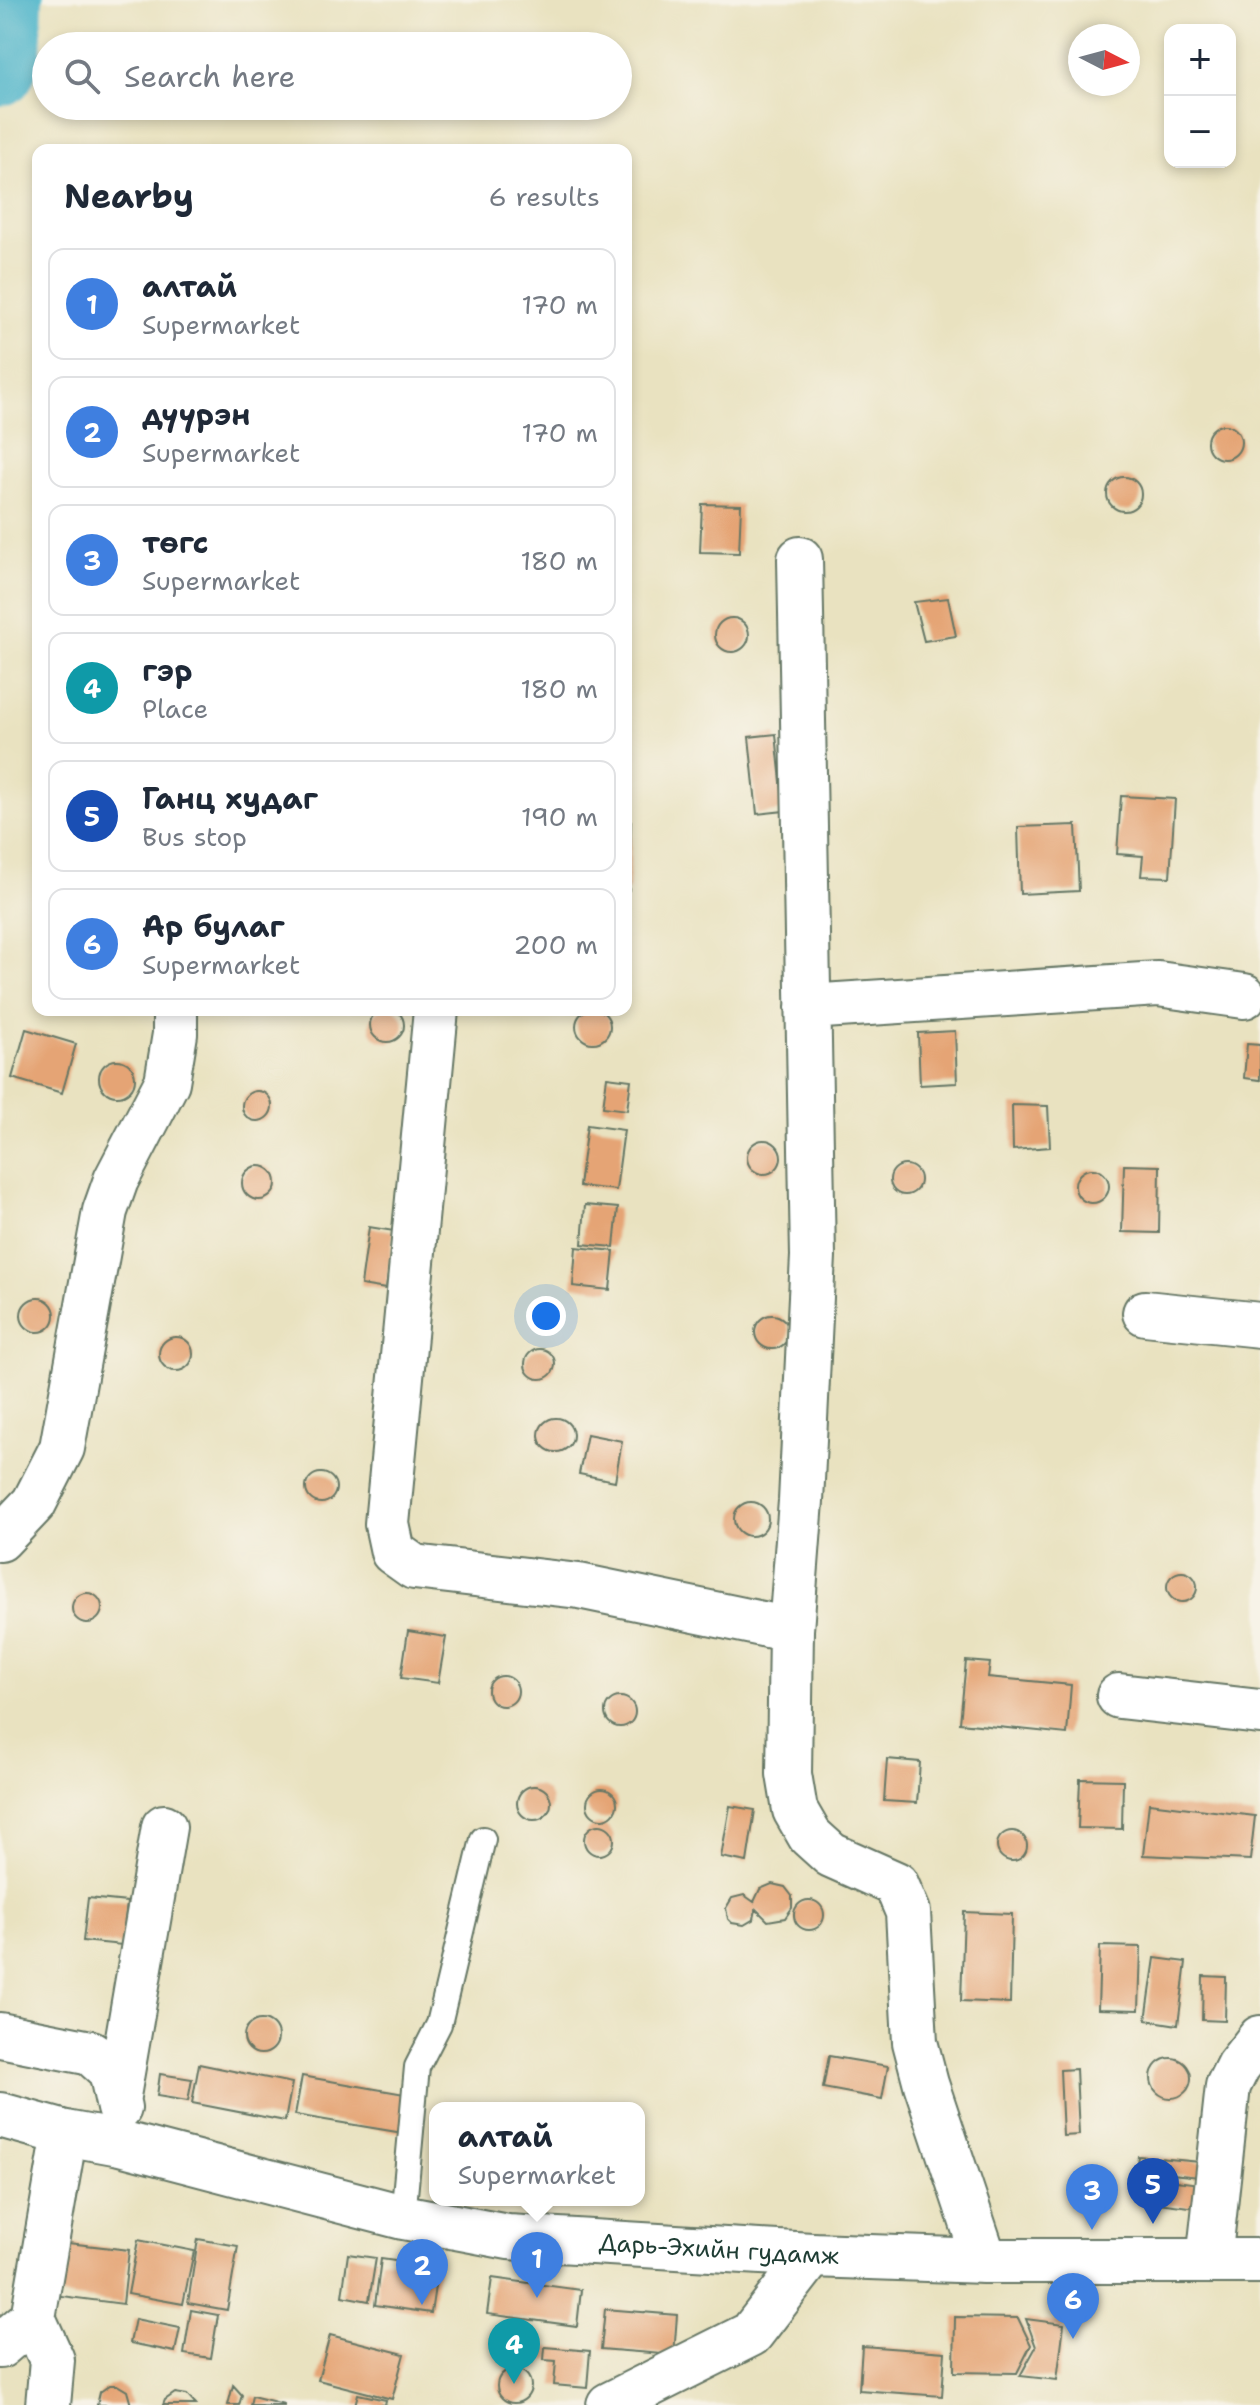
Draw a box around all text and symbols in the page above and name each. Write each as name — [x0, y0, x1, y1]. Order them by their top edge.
north arrow — [1068, 24, 1140, 96]
map controls — [1164, 24, 1236, 168]
button: + — [1164, 24, 1236, 96]
search box — [32, 32, 632, 120]
icon: search — [60, 54, 104, 98]
text: Search here — [124, 56, 295, 97]
button: − — [1164, 96, 1236, 168]
text: Nearby — [64, 173, 194, 219]
text: 6 results — [488, 179, 600, 214]
text: алтай — [142, 266, 237, 307]
text: 1 — [86, 287, 98, 322]
text: 170 m — [521, 287, 598, 322]
text: Supermarket — [142, 307, 300, 342]
text: дүүрэн — [142, 394, 250, 435]
text: 2 — [83, 415, 101, 450]
text: 170 m — [521, 415, 598, 450]
text: Supermarket — [142, 435, 300, 470]
text: төгс — [142, 522, 209, 563]
text: 3 — [83, 543, 101, 578]
text: 180 m — [520, 543, 598, 578]
text: Supermarket — [142, 563, 300, 598]
text: гэр — [142, 650, 192, 691]
text: 4 — [83, 671, 101, 706]
text: 180 m — [520, 671, 598, 706]
text: Place — [142, 691, 208, 726]
text: Ганц худаг — [142, 778, 318, 819]
text: 5 — [84, 799, 100, 834]
text: 190 m — [521, 799, 598, 834]
text: Bus stop — [142, 819, 247, 854]
text: Ар булаг — [142, 906, 285, 947]
text: 6 — [83, 927, 101, 962]
text: 200 m — [513, 927, 598, 962]
text: Supermarket — [142, 947, 300, 982]
your location — [526, 1296, 566, 1336]
popup — [429, 2102, 645, 2206]
text: алтай — [458, 2116, 553, 2157]
text: Supermarket — [458, 2157, 616, 2192]
pin: 5 — [1127, 2158, 1179, 2224]
pin: 3 — [1066, 2164, 1118, 2230]
street label: Дарь-Эхийн гудамж — [598, 2226, 840, 2272]
pin: 1 — [511, 2232, 563, 2298]
pin: 2 — [396, 2239, 448, 2305]
pin: 6 — [1047, 2273, 1099, 2339]
pin: 4 — [488, 2318, 540, 2384]

